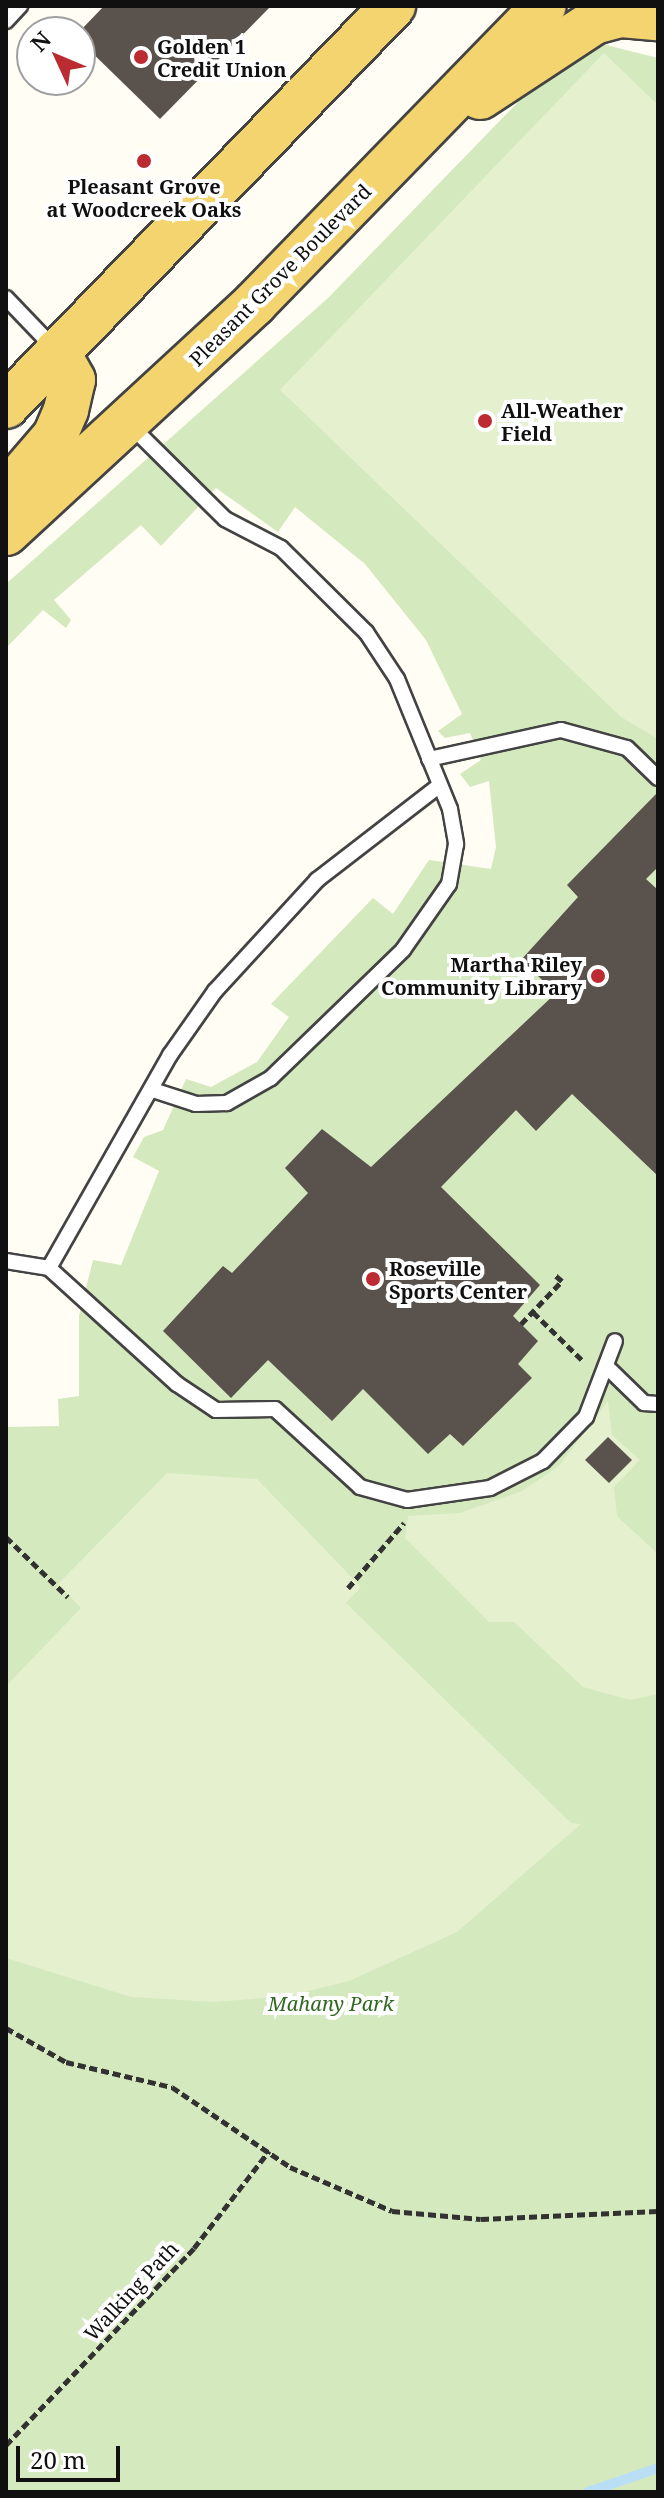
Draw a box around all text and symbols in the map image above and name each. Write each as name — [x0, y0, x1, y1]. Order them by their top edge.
north arrow — [16, 16, 96, 96]
text: N — [23, 24, 57, 57]
place label: Golden 1 Credit Union — [157, 34, 287, 81]
marker: Golden 1 Credit Union — [132, 48, 150, 66]
marker: Pleasant Grove at Woodcreek Oaks — [135, 152, 153, 170]
place label: Pleasant Grove at Woodcreek Oaks — [47, 174, 241, 221]
street label: Pleasant Grove Boulevard — [184, 179, 376, 371]
place label: All-Weather Field — [501, 398, 623, 445]
marker: All-Weather Field — [476, 412, 494, 430]
place label: Martha Riley Community Library — [381, 952, 582, 999]
marker: Martha Riley Community Library — [589, 967, 607, 985]
place label: Roseville Sports Center — [389, 1256, 527, 1303]
marker: Roseville Sports Center — [364, 1270, 382, 1288]
park label: Mahany Park — [268, 1991, 394, 2015]
street label: Walking Path — [79, 2236, 183, 2346]
scale bar — [20, 2430, 124, 2480]
text: 20 m — [30, 2443, 86, 2476]

